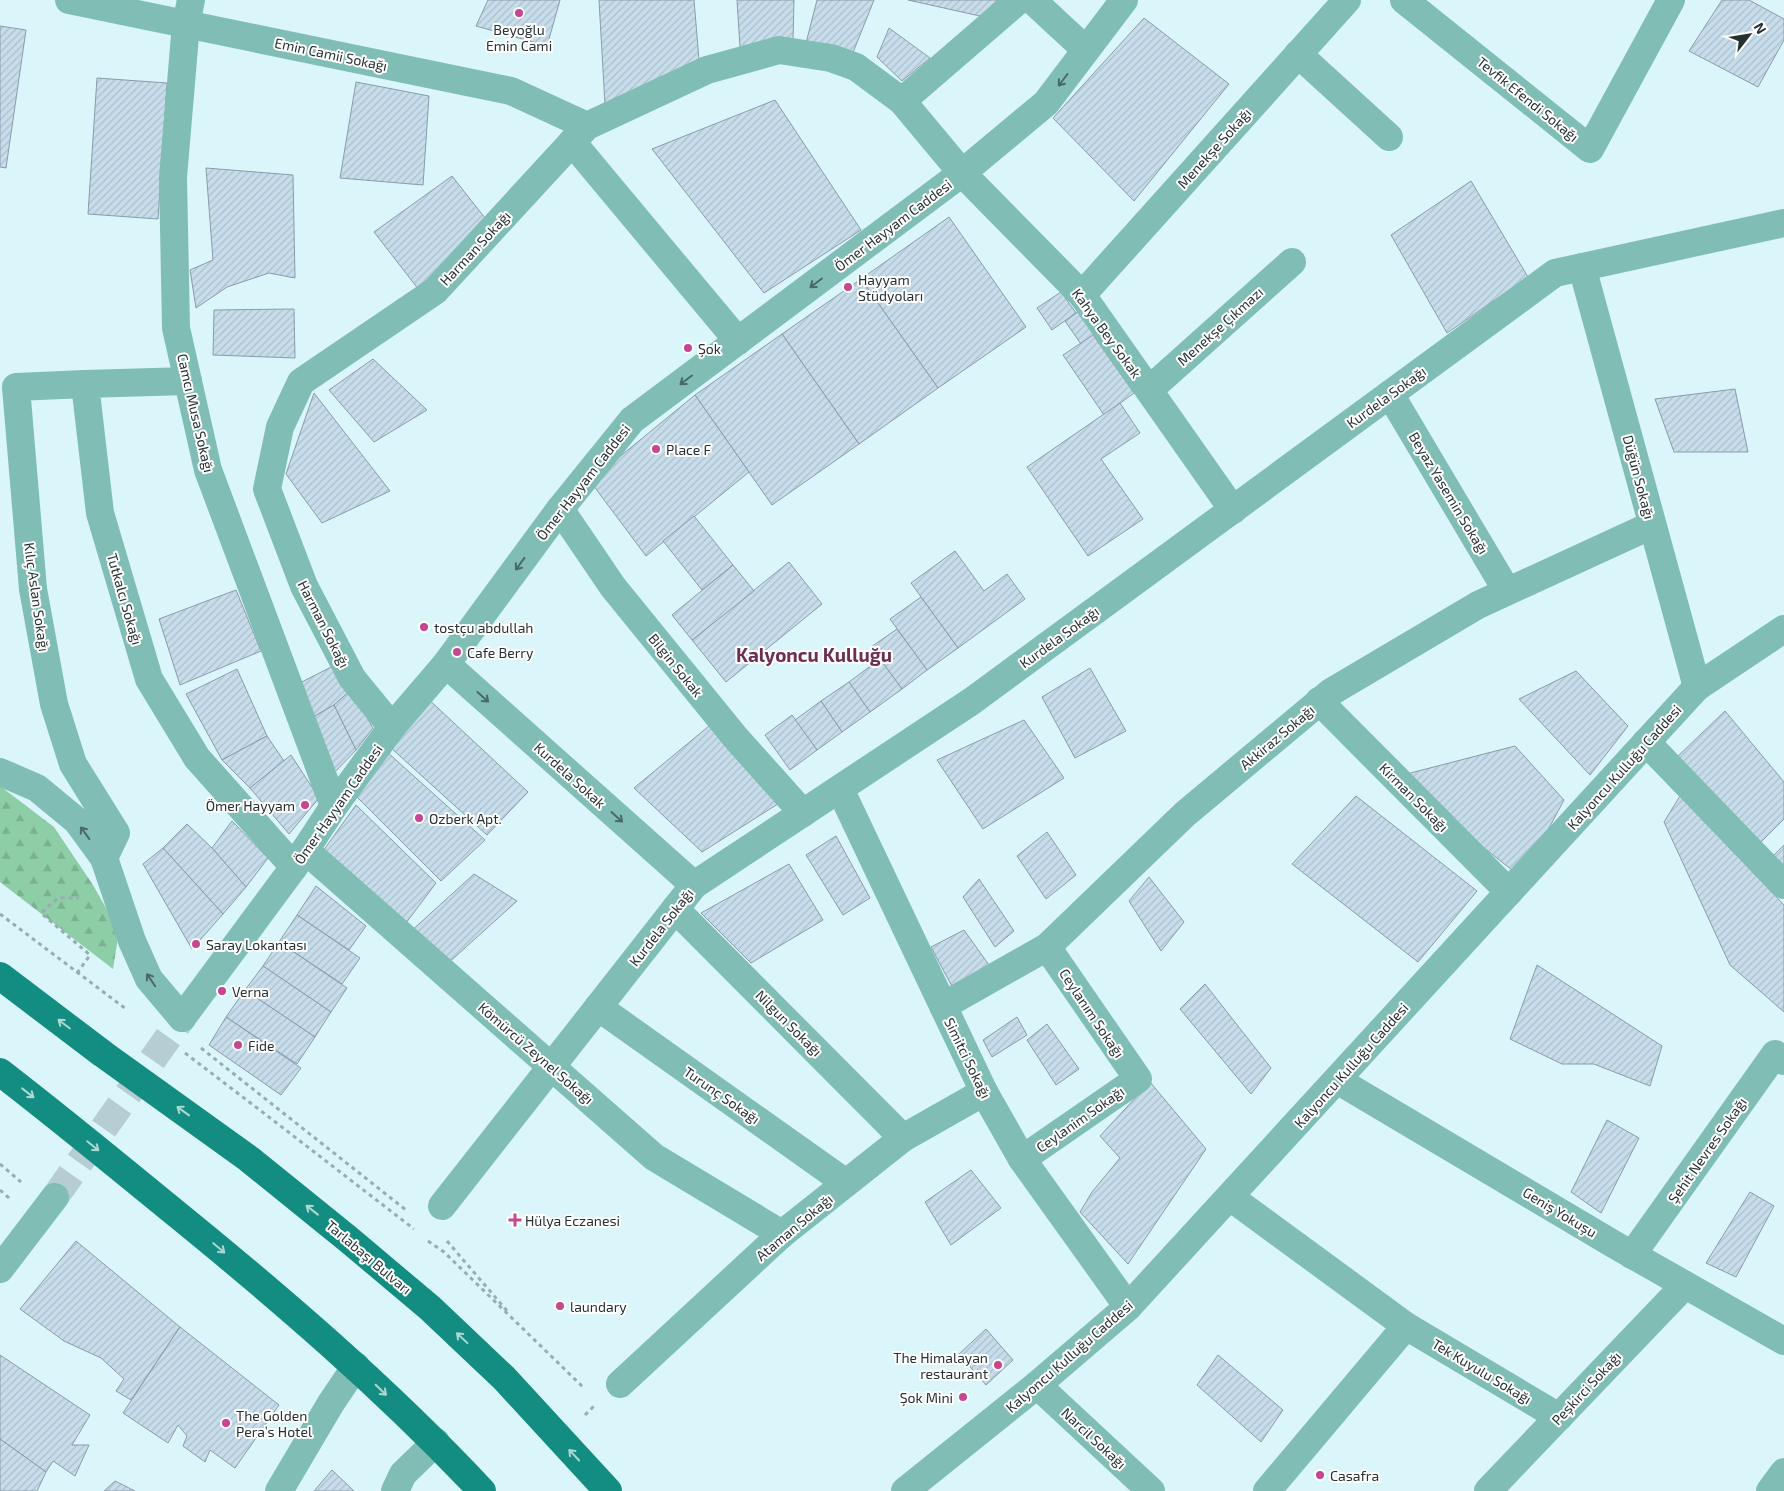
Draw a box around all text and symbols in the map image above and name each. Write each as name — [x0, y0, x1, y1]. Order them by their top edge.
marker: Beyoğlu Emin Cami — [513, 7, 525, 19]
north arrow — [1724, 10, 1774, 60]
text: N — [1751, 19, 1770, 37]
place label: Beyoğlu Emin Cami — [486, 21, 552, 54]
street label: Emin Camii Sokağı — [273, 34, 389, 74]
street label: Tevfik Efendi Sokağı — [1474, 53, 1582, 145]
one-way arrow — [1057, 73, 1068, 86]
street label: Menekşe Sokağı — [1173, 104, 1255, 192]
street label: Ömer Hayyam Caddesi — [831, 175, 955, 275]
street label: Harman Sokağı — [436, 207, 514, 289]
place label: Hayyam Stüdyoları — [858, 271, 923, 304]
one-way arrow — [810, 277, 823, 288]
marker: Hayyam Stüdyoları — [842, 281, 854, 293]
street label: Menekşe Çıkmazı — [1174, 283, 1267, 370]
street label: Kahya Bey Sokak — [1069, 285, 1145, 381]
place label: Şok — [698, 340, 721, 358]
marker: Şok — [682, 342, 694, 354]
street label: Camcı Musa Sokağı — [174, 352, 218, 474]
street label: Kurdela Sokağı — [1343, 362, 1429, 432]
one-way arrow — [679, 375, 693, 385]
street label: Ömer Hayyam Caddesi — [533, 421, 633, 543]
street label: Beyaz Yasemin Sokağı — [1406, 429, 1492, 557]
street label: Düğün Sokağı — [1620, 433, 1658, 521]
place label: Place F — [666, 441, 711, 458]
marker: Place F — [650, 443, 662, 455]
street label: Kılıç Aslan Sokağı — [20, 541, 53, 653]
street label: Tutkalcı Sokağı — [104, 551, 146, 647]
one-way arrow — [514, 557, 525, 570]
street label: Harman Sokağı — [295, 577, 353, 671]
street label: Kurdela Sokağı — [1016, 602, 1102, 672]
place label: tostçu abdullah — [434, 619, 533, 637]
marker: tostçu abdullah — [418, 621, 430, 633]
street label: Bilgin Sokak — [645, 630, 707, 700]
district label: Kalyoncu Kulluğu — [736, 643, 892, 667]
place label: Cafe Berry — [467, 644, 534, 661]
marker: Cafe Berry — [451, 646, 463, 658]
one-way arrow — [476, 691, 489, 703]
street label: Akkiraz Sokağı — [1236, 701, 1318, 773]
street label: Kalyoncu Kulluğu Caddesi — [1563, 701, 1685, 833]
street label: Kurdela Sokak — [531, 739, 609, 811]
street label: Ömer Hayyam Caddesi — [290, 741, 386, 867]
street label: Kirman Sokağı — [1376, 759, 1452, 835]
place label: Ömer Hayyam — [206, 797, 295, 814]
marker: Ömer Hayyam — [299, 799, 311, 811]
place label: Ozberk Apt. — [429, 810, 502, 827]
one-way arrow — [610, 811, 623, 823]
marker: Ozberk Apt. — [413, 812, 425, 824]
one-way arrow — [80, 827, 91, 840]
street label: Kurdela Sokağı — [625, 885, 697, 969]
place label: Saray Lokantası — [206, 936, 307, 953]
marker: Saray Lokantası — [190, 938, 202, 950]
street label: Ceylanım Sokağı — [1056, 965, 1128, 1061]
one-way arrow — [146, 973, 156, 987]
place label: Verna — [232, 983, 269, 1000]
marker: Verna — [216, 985, 228, 997]
street label: Nilgun Sokağı — [752, 986, 826, 1060]
street label: Kömürcü Zeynel Sokağı — [475, 998, 597, 1108]
street label: Kalyoncu Kulluğu Caddesi — [1290, 999, 1412, 1131]
street label: Simitci Sokağı — [941, 1015, 995, 1101]
one-way arrow — [58, 1019, 71, 1030]
place label: Fide — [248, 1037, 275, 1054]
marker: Fide — [232, 1039, 244, 1051]
street label: Turunç Sokağı — [680, 1063, 763, 1128]
street label: Ceylanim Sokağı — [1033, 1082, 1127, 1156]
one-way arrow — [21, 1088, 34, 1099]
street label: Şehit Nevres Sokağı — [1664, 1094, 1751, 1207]
one-way arrow — [176, 1106, 190, 1117]
one-way arrow — [86, 1140, 99, 1151]
street label: Geniş Yokuşu — [1520, 1183, 1600, 1242]
street label: Ataman Sokağı — [752, 1190, 836, 1264]
one-way arrow — [306, 1204, 319, 1215]
place label: Hülya Eczanesi — [525, 1212, 620, 1229]
marker: Hülya Eczanesi — [509, 1214, 521, 1226]
street label: Tarlabaşı Bulvarı — [322, 1216, 415, 1298]
one-way arrow — [212, 1243, 225, 1254]
street label: Kalyoncu Kulluğu Caddesi — [1002, 1296, 1136, 1416]
place label: laundary — [570, 1298, 627, 1315]
marker: laundary — [554, 1300, 566, 1312]
one-way arrow — [455, 1332, 468, 1344]
street label: Tek Kuyulu Sokağı — [1429, 1335, 1535, 1407]
street label: Peşkirci Sokağı — [1548, 1348, 1625, 1429]
place label: The Himalayan restaurant — [893, 1349, 988, 1382]
marker: The Himalayan restaurant — [992, 1359, 1004, 1371]
one-way arrow — [375, 1383, 387, 1396]
place label: Şok Mini — [900, 1389, 953, 1407]
marker: Şok Mini — [957, 1391, 969, 1403]
street label: Narcil Sokağı — [1058, 1404, 1130, 1472]
place label: The Golden Pera’s Hotel — [236, 1407, 313, 1440]
marker: The Golden Pera’s Hotel — [220, 1417, 232, 1429]
one-way arrow — [568, 1449, 580, 1462]
place label: Casafra — [1330, 1467, 1379, 1484]
marker: Casafra — [1314, 1469, 1326, 1481]

